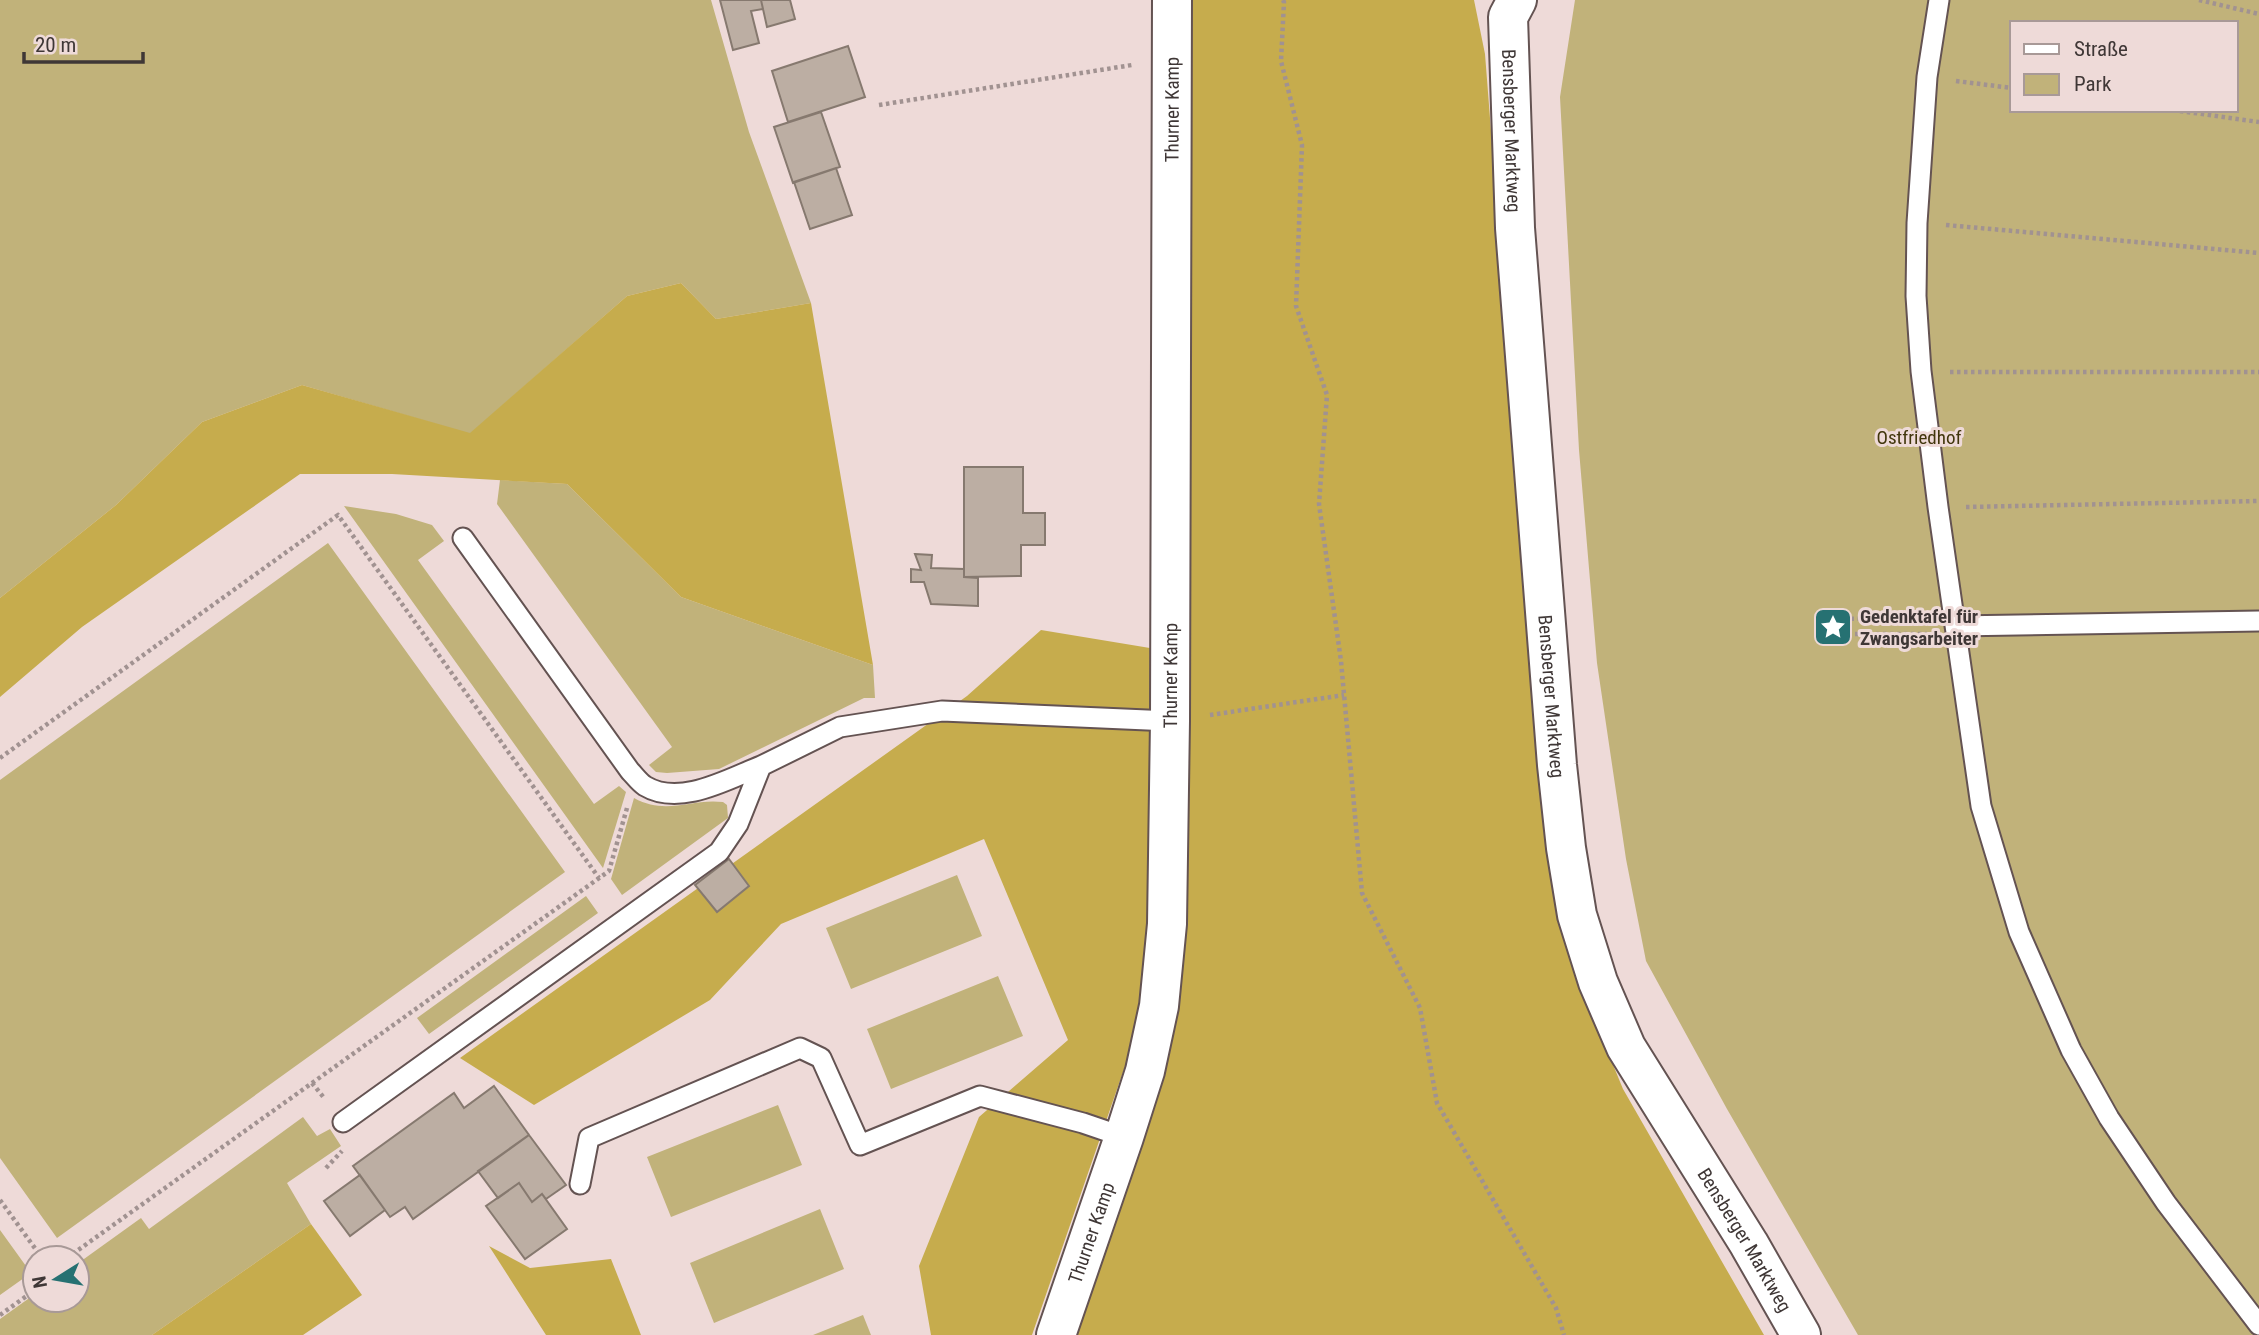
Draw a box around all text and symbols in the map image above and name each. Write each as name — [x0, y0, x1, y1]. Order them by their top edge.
scale bar — [24, 21, 144, 65]
legend — [2010, 21, 2238, 112]
text: 20 m — [35, 33, 76, 57]
text: Straße — [2074, 37, 2128, 61]
street label: Bensberger Marktweg — [1498, 49, 1526, 213]
street label: Thurner Kamp — [1160, 57, 1183, 162]
text: Park — [2074, 72, 2112, 96]
park label: Ostfriedhof — [1877, 426, 1961, 449]
place label: Gedenktafel für Zwangsarbeiter — [1860, 605, 1978, 650]
place icon: Gedenktafel für Zwangsarbeiter — [1812, 606, 1854, 648]
street label: Bensberger Marktweg — [1534, 614, 1570, 779]
street label: Thurner Kamp — [1158, 623, 1182, 728]
street label: Bensberger Marktweg — [1693, 1164, 1797, 1316]
street label: Thurner Kamp — [1063, 1179, 1119, 1286]
north arrow — [21, 1244, 91, 1314]
text: N — [27, 1274, 52, 1290]

